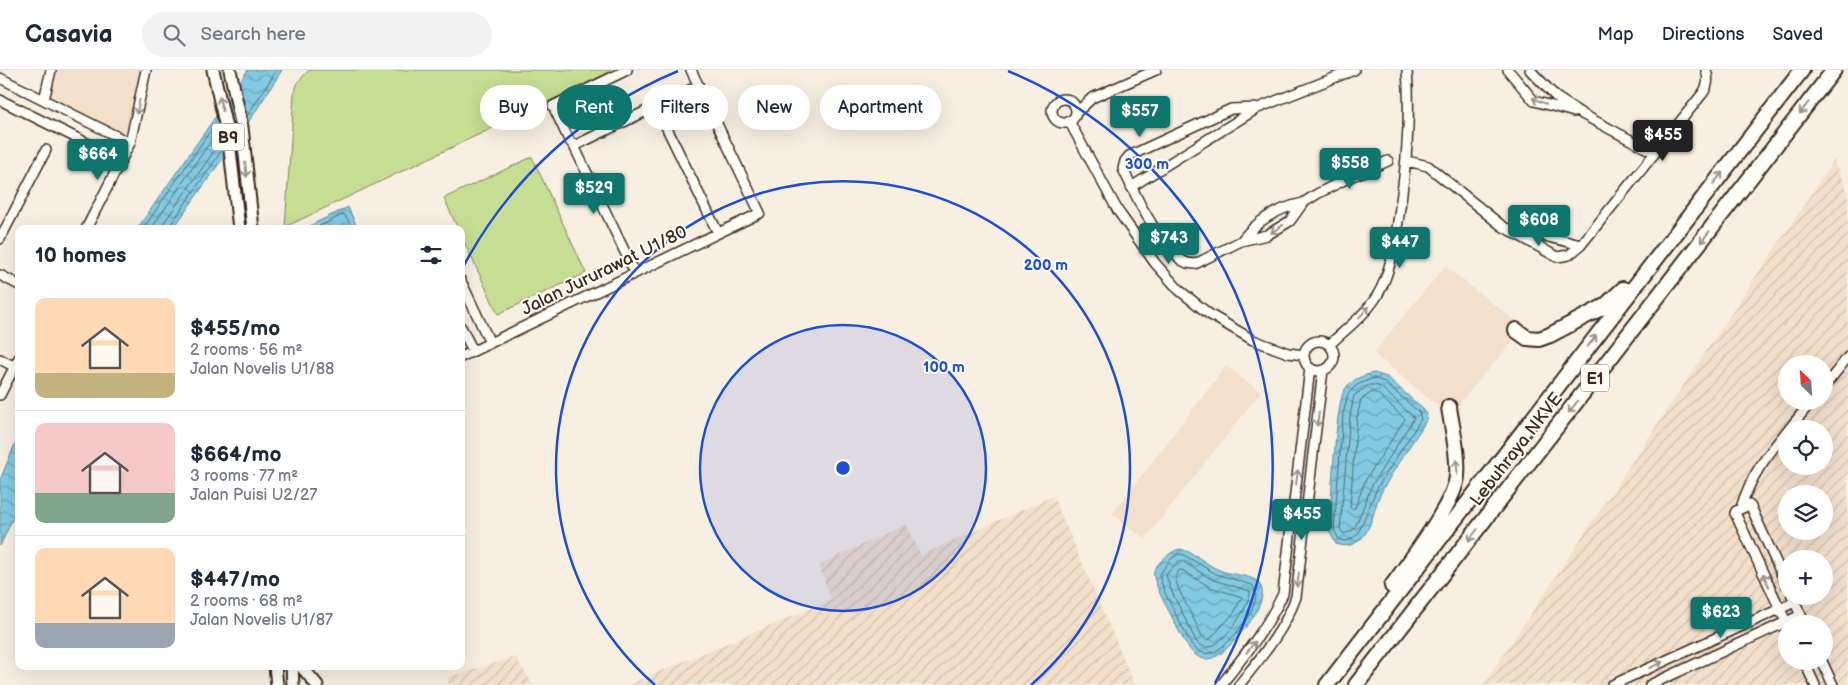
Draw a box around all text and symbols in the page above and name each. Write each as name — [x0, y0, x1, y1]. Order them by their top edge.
search box — [142, 12, 492, 57]
text: Casavia — [25, 20, 112, 49]
icon: search — [160, 21, 188, 49]
text: Search here — [200, 23, 306, 46]
text: Map — [1598, 24, 1634, 45]
text: Directions — [1662, 24, 1744, 45]
text: Saved — [1772, 24, 1823, 45]
chip: Buy — [480, 85, 547, 130]
chip: Rent — [557, 85, 632, 130]
chip: Filters — [642, 85, 728, 130]
chip: New — [738, 85, 810, 130]
chip: Apartment — [820, 85, 941, 130]
pin: $557 — [1110, 96, 1170, 138]
one-way arrow — [1532, 96, 1547, 105]
one-way arrow — [216, 97, 225, 113]
one-way arrow — [133, 98, 142, 114]
text: $557 — [1121, 102, 1159, 121]
one-way arrow — [1799, 102, 1810, 115]
pin: $455 — [1633, 119, 1693, 162]
road number: B9 — [212, 124, 244, 150]
text: $455 — [1644, 126, 1682, 145]
pin: $664 — [68, 138, 128, 181]
text: $664 — [78, 145, 118, 164]
pin: $558 — [1320, 148, 1380, 190]
text: $558 — [1331, 154, 1369, 173]
text: 300 m — [1125, 155, 1169, 174]
one-way arrow — [241, 161, 251, 177]
pin: $529 — [564, 172, 624, 215]
one-way arrow — [1713, 172, 1724, 185]
text: $529 — [575, 179, 613, 198]
pin: $608 — [1509, 204, 1569, 247]
text: $608 — [1519, 211, 1559, 230]
street label: Jalan Jururawat U1/80 — [518, 221, 690, 320]
pin: $743 — [1139, 222, 1199, 265]
one-way arrow — [1270, 224, 1284, 234]
pin: $447 — [1370, 226, 1430, 269]
text: $743 — [1150, 229, 1188, 248]
one-way arrow — [1699, 230, 1710, 243]
text: $447 — [1381, 233, 1419, 252]
icon: filters — [417, 241, 445, 269]
text: 10 homes — [35, 243, 126, 268]
text: 200 m — [1024, 256, 1068, 275]
one-way arrow — [1358, 305, 1369, 318]
text: $455/mo — [190, 316, 280, 341]
icon: home — [75, 318, 135, 378]
one-way arrow — [1586, 335, 1597, 348]
text: 2 rooms · 56 m² — [190, 341, 302, 360]
north arrow — [1778, 355, 1832, 410]
map controls — [1778, 355, 1833, 670]
text: 100 m — [923, 358, 965, 377]
text: Jalan Novelis U1/88 — [190, 360, 334, 379]
road number: E1 — [1581, 364, 1609, 392]
street label: Lebuhraya NKVE — [1466, 389, 1567, 510]
one-way arrow — [1567, 400, 1578, 413]
one-way arrow — [1313, 410, 1323, 426]
button: locate — [1778, 420, 1833, 475]
text: $664/mo — [190, 442, 281, 467]
icon: home — [75, 443, 135, 503]
centre of rings — [834, 459, 852, 477]
one-way arrow — [1452, 459, 1462, 476]
text: 3 rooms · 77 m² — [190, 467, 298, 486]
one-way arrow — [1293, 469, 1303, 485]
button: layers — [1778, 485, 1833, 540]
text: Jalan Puisi U2/27 — [190, 486, 317, 505]
pin: $455 — [1272, 498, 1332, 541]
text: $455 — [1283, 505, 1321, 524]
one-way arrow — [1468, 528, 1478, 542]
button: + — [1778, 550, 1833, 605]
text: $447/mo — [190, 567, 280, 592]
icon: home — [75, 568, 135, 628]
one-way arrow — [1293, 572, 1303, 588]
one-way arrow — [1761, 573, 1770, 588]
text: 2 rooms · 68 m² — [190, 592, 303, 611]
pin: $623 — [1691, 596, 1751, 639]
text: $623 — [1702, 603, 1740, 622]
text: Jalan Novelis U1/87 — [190, 611, 333, 630]
button: − — [1778, 615, 1833, 670]
one-way arrow — [1246, 641, 1257, 654]
one-way arrow — [1648, 659, 1663, 669]

